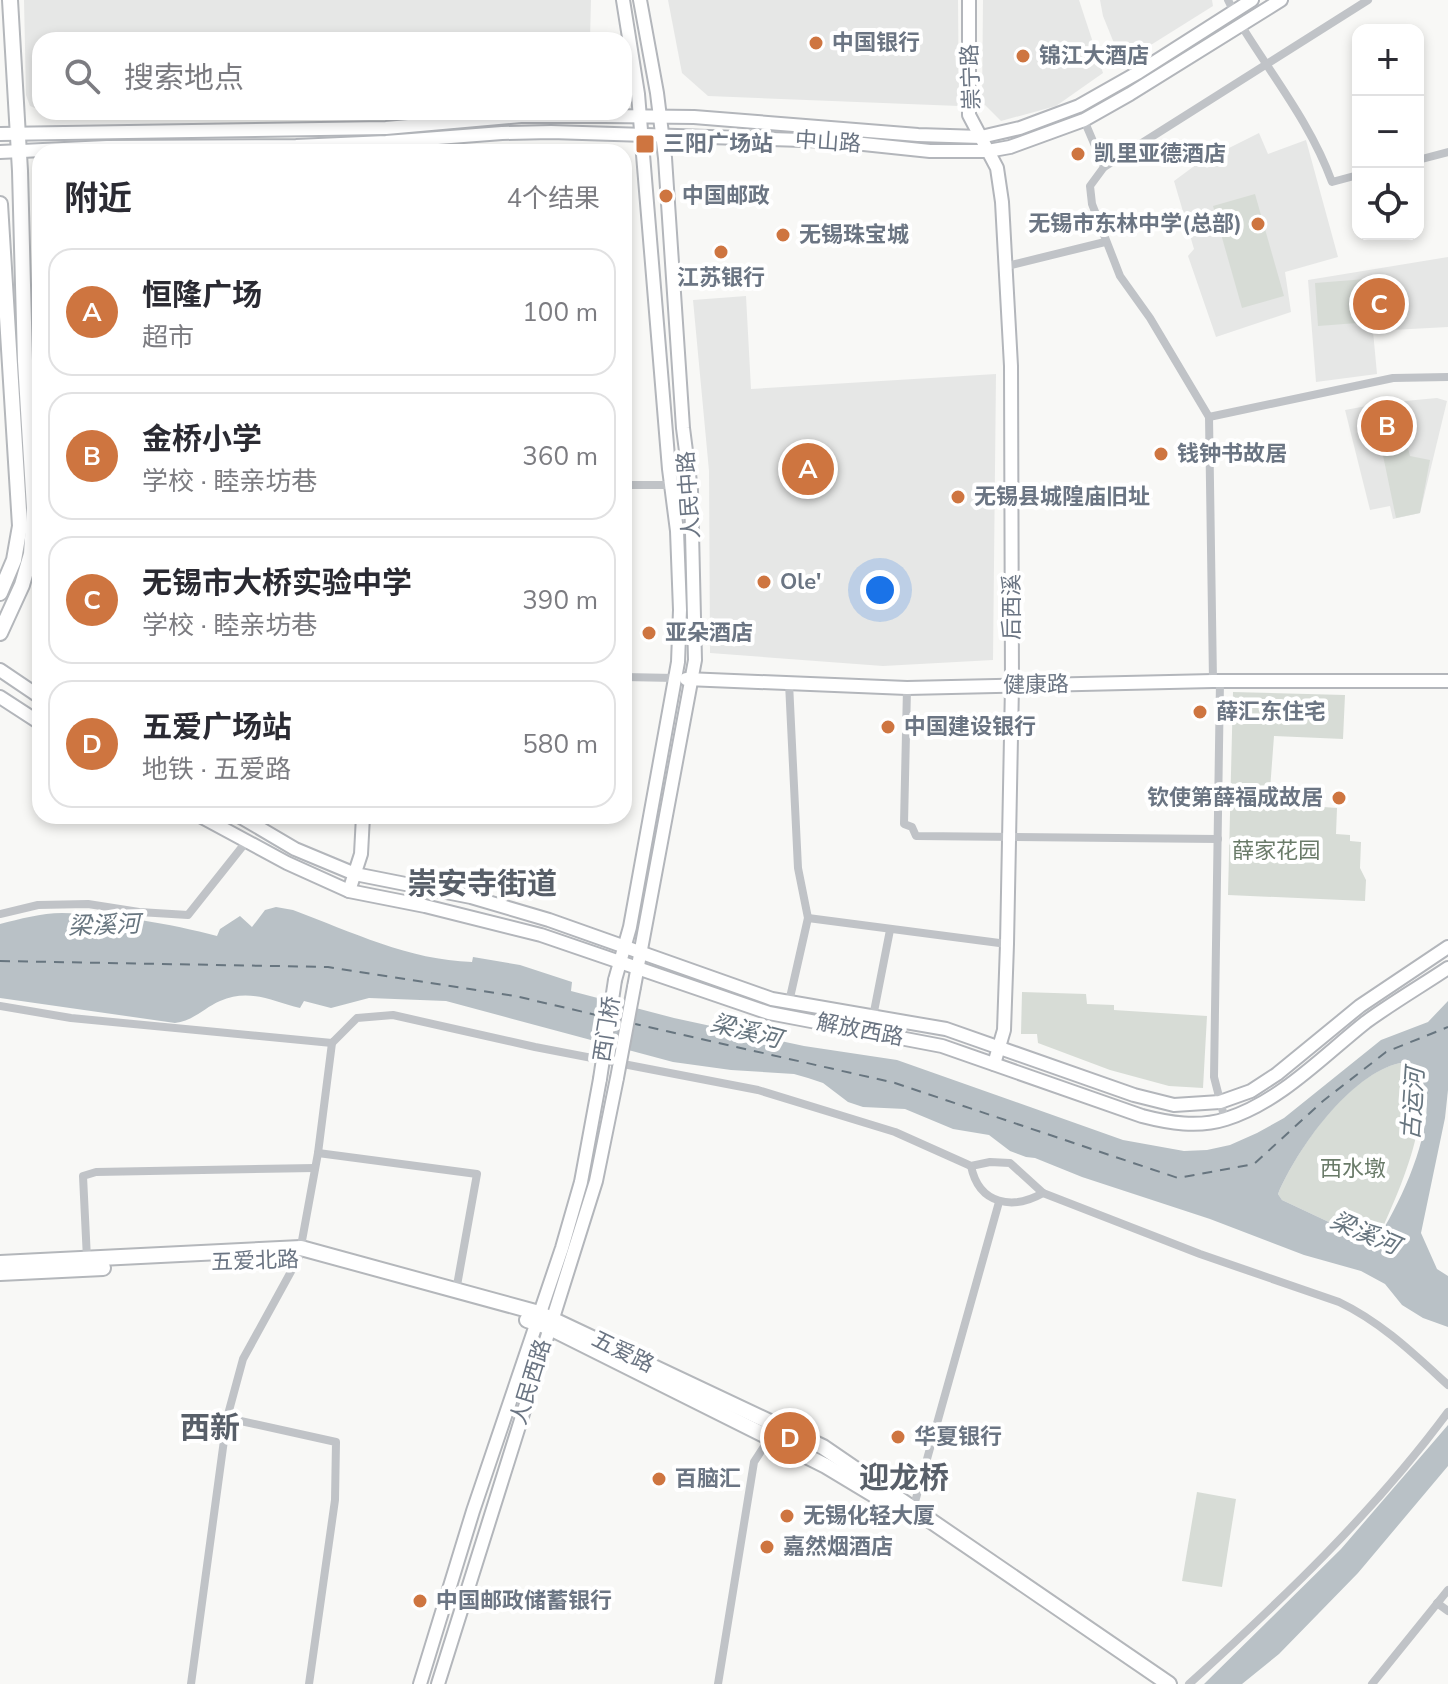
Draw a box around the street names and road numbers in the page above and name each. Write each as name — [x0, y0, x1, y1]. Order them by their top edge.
street label: 崇宁路 — [955, 43, 987, 111]
street label: 中山路 — [794, 125, 862, 159]
street label: 人民中路 — [671, 450, 707, 540]
street label: 后西溪 — [997, 574, 1027, 640]
street label: 健康路 — [1003, 669, 1069, 701]
street label: 西门桥 — [587, 994, 627, 1064]
street label: 解放西路 — [814, 1007, 906, 1053]
street label: 五爱北路 — [210, 1244, 300, 1278]
street label: 五爱路 — [587, 1324, 659, 1380]
street label: 人民西路 — [504, 1336, 558, 1428]

